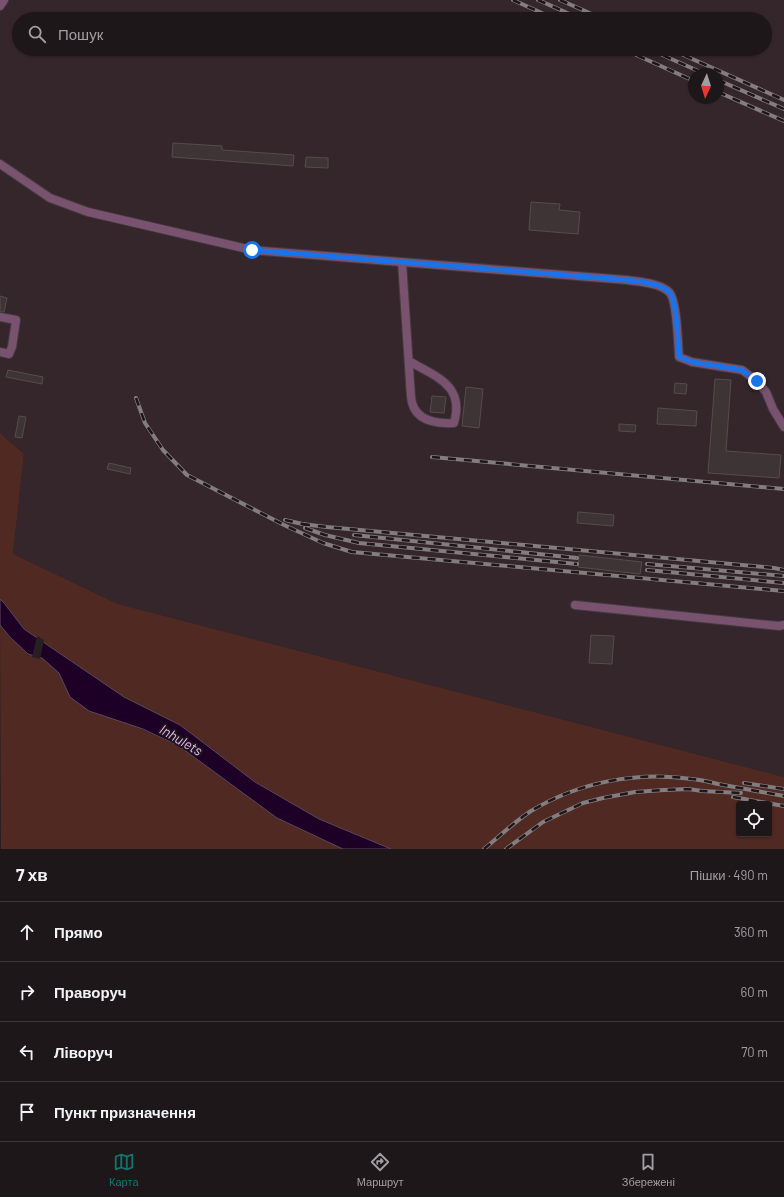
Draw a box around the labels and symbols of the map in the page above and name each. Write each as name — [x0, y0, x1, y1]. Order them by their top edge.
north arrow — [688, 68, 724, 104]
route start — [243, 241, 261, 259]
route end — [748, 372, 766, 390]
water label: Inhulets — [157, 720, 206, 759]

